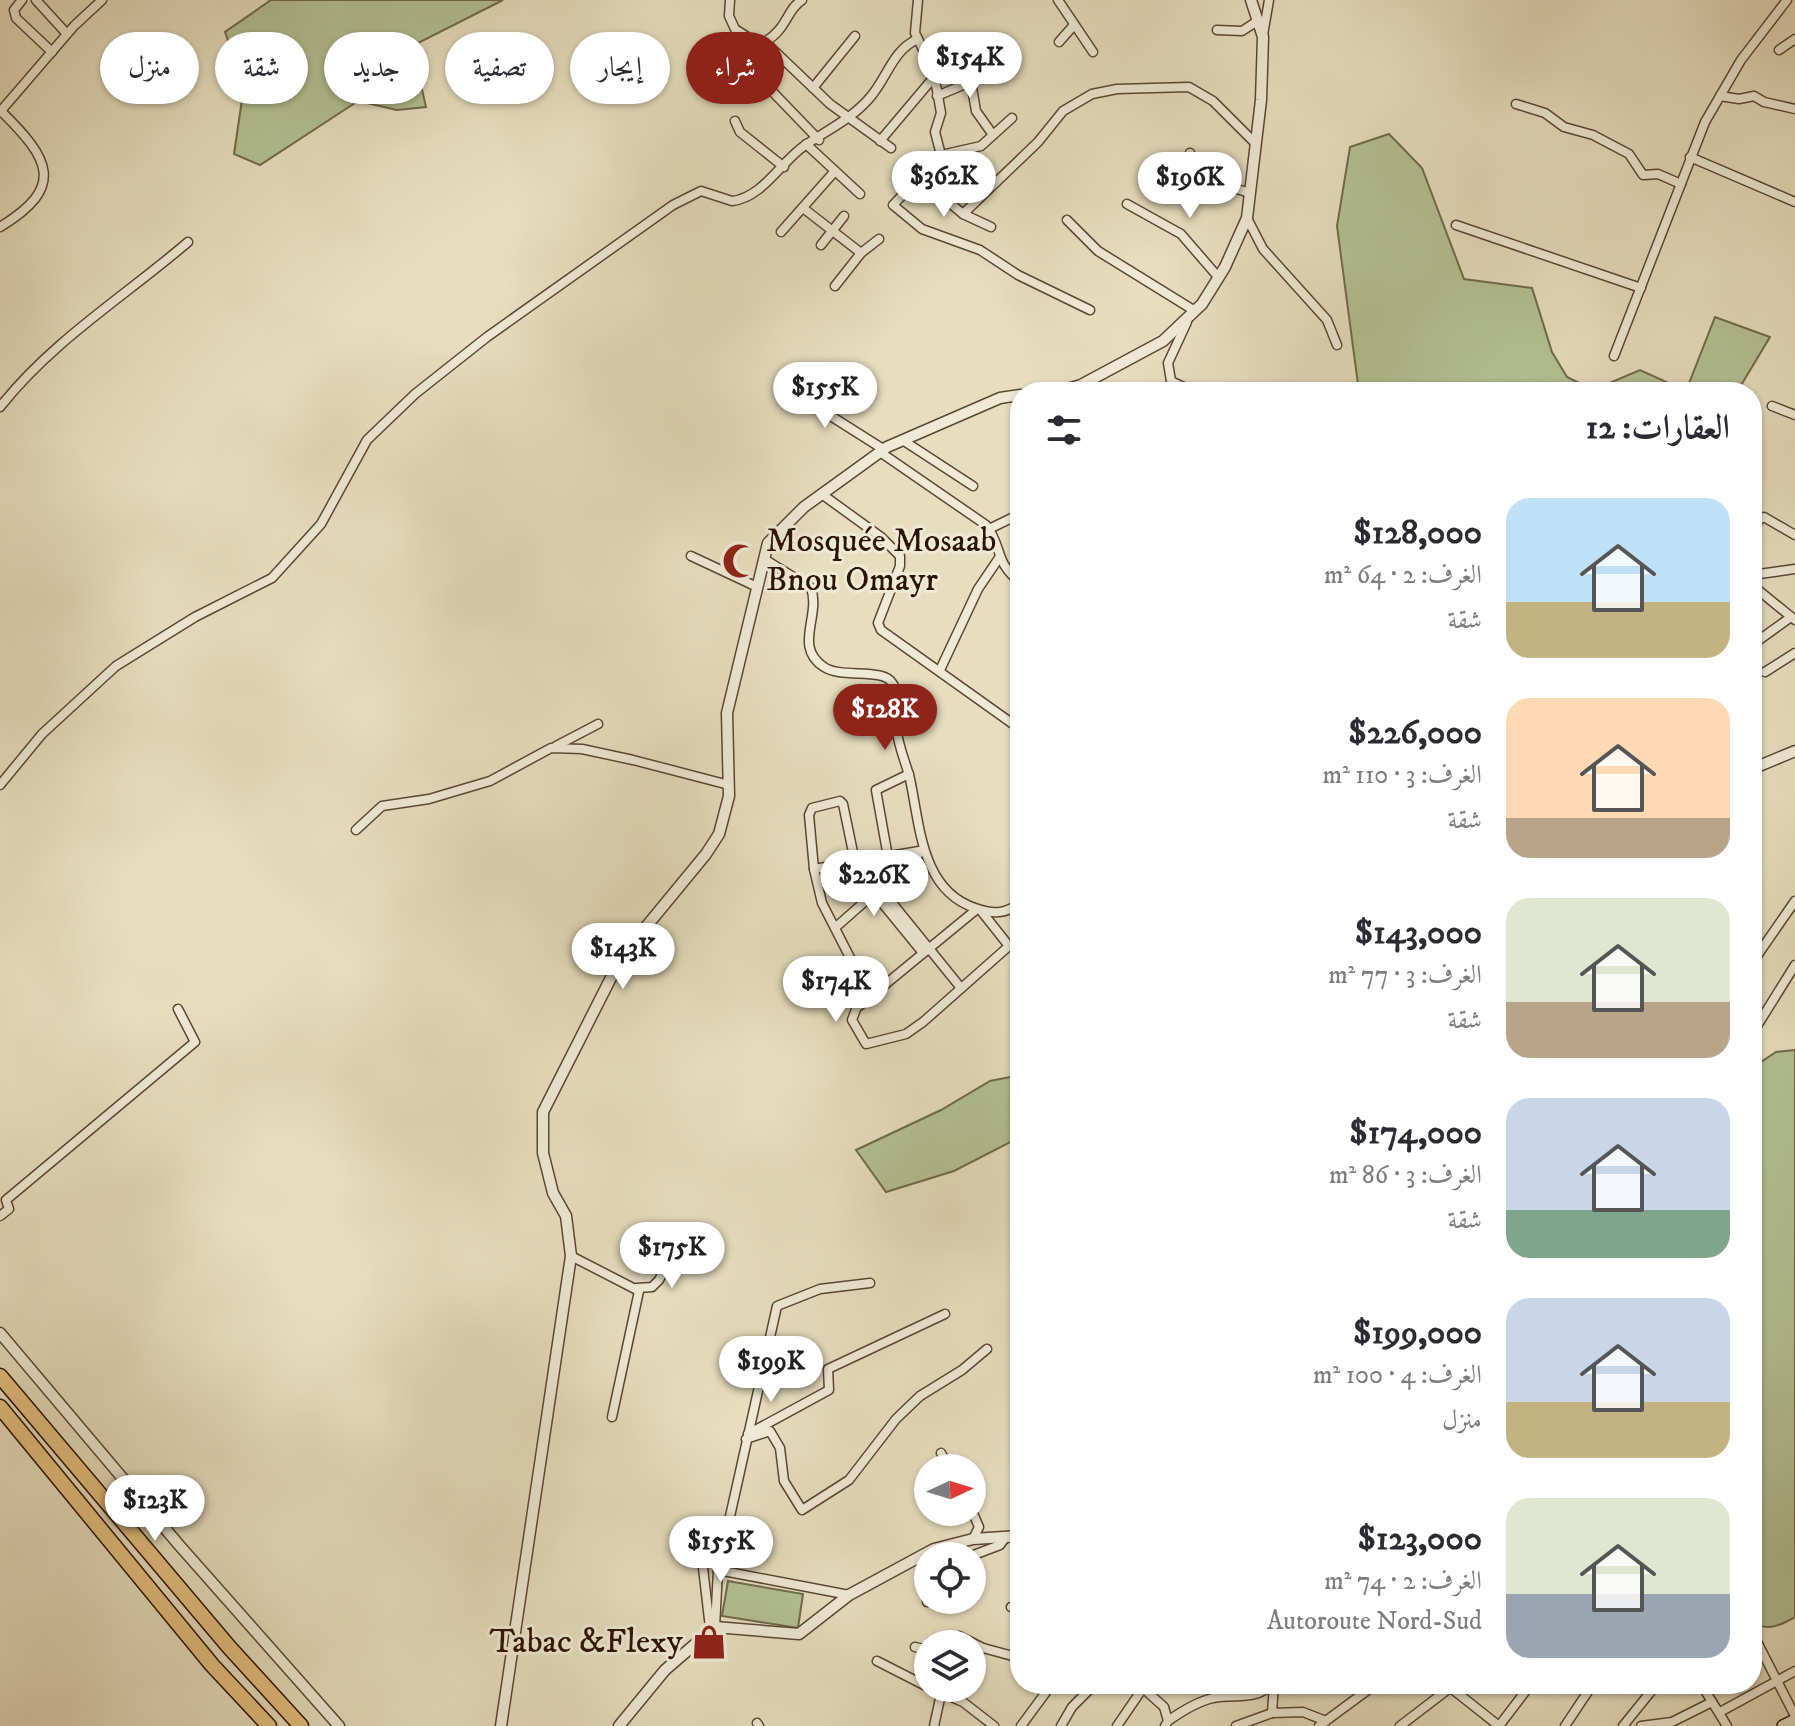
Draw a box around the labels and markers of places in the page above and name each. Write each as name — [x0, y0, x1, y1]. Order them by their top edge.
pin: $154K — [914, 32, 1026, 100]
pin: $362K — [888, 151, 1000, 219]
pin: $196K — [1134, 152, 1246, 220]
pin: $155K — [769, 362, 881, 430]
place label: Mosquée Mosaab Bnou Omayr — [766, 520, 996, 601]
mosque icon: Mosquée Mosaab Bnou Omayr — [721, 542, 759, 580]
pin: $128K — [829, 684, 941, 752]
pin: $226K — [818, 850, 930, 918]
pin: $143K — [567, 923, 679, 991]
pin: $174K — [780, 956, 892, 1024]
pin: $175K — [616, 1222, 728, 1290]
pin: $199K — [715, 1336, 827, 1404]
pin: $123K — [99, 1475, 211, 1543]
pin: $155K — [665, 1516, 777, 1584]
place label: Tabac &Flexy — [490, 1621, 684, 1663]
shop icon: Tabac &Flexy — [690, 1623, 728, 1661]

